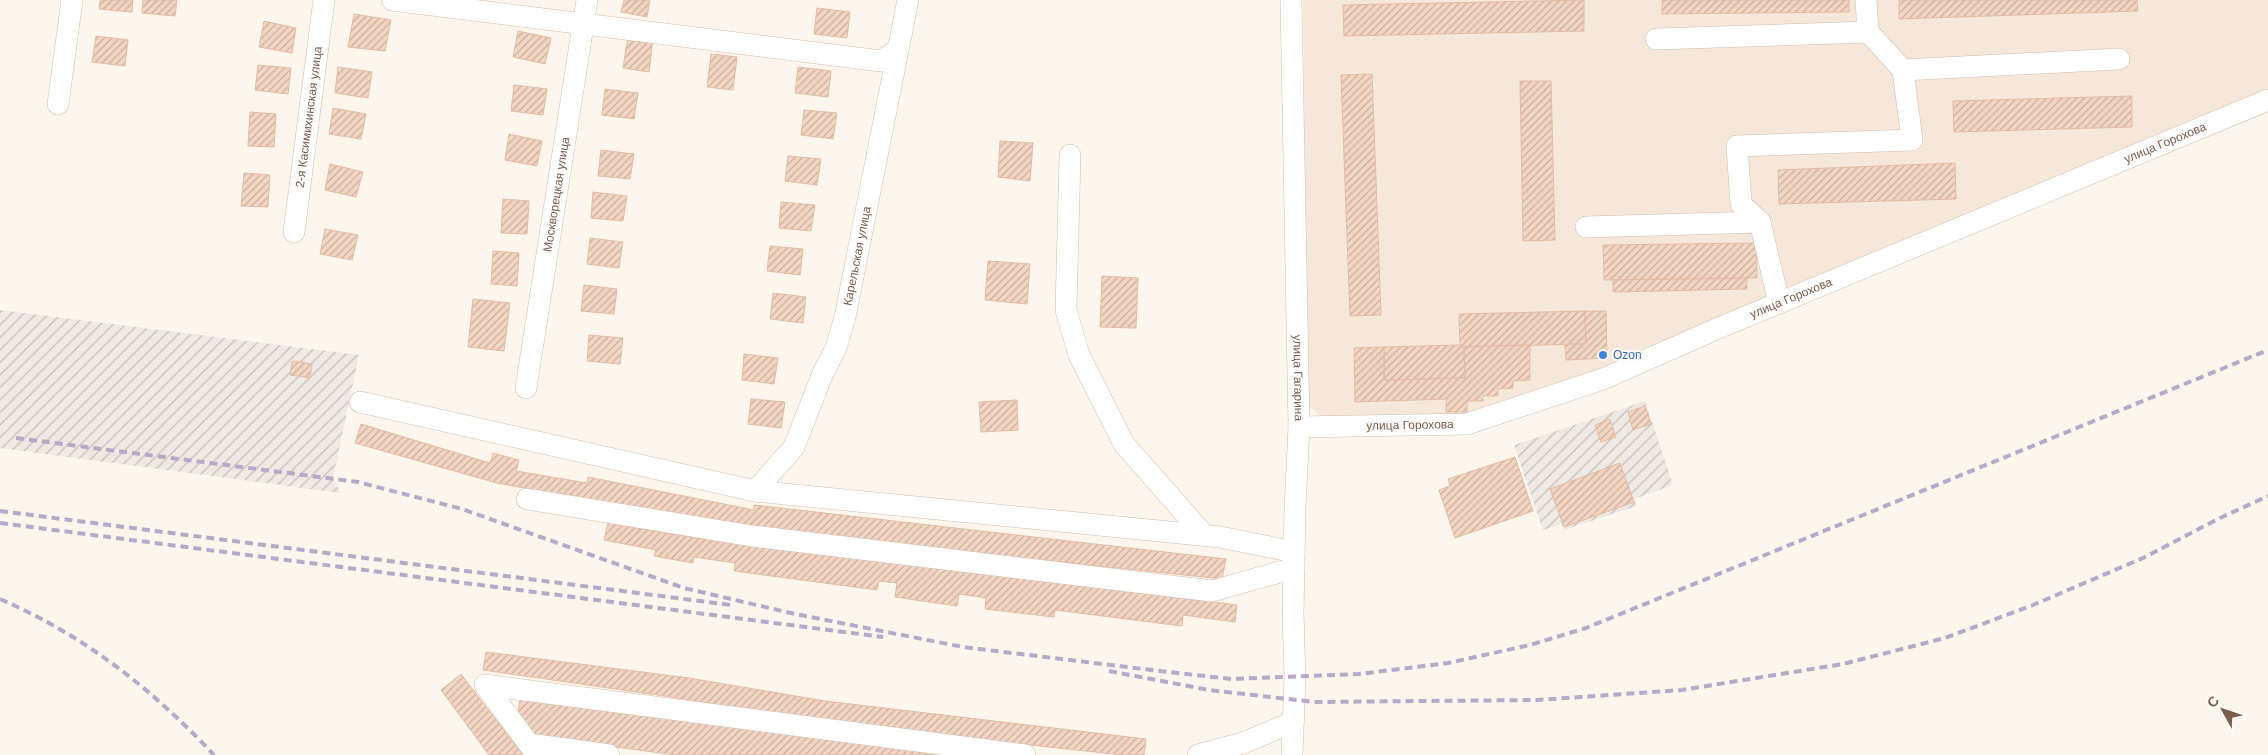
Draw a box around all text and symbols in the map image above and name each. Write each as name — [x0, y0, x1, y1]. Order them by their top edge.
street label: 2-я Касимихинская улица — [293, 45, 325, 188]
street label: улица Горохова — [2122, 119, 2208, 166]
street label: Москворецкая улица — [540, 136, 572, 253]
street label: Карельская улица — [840, 205, 874, 307]
street label: улица Горохова — [1748, 275, 1834, 321]
street label: улица Гагарина — [1290, 335, 1306, 422]
place label: Ozon — [1613, 348, 1642, 362]
marker: Ozon — [1597, 349, 1609, 361]
street label: улица Горохова — [1366, 417, 1454, 433]
north arrow — [2198, 685, 2248, 735]
text: С — [2204, 693, 2222, 711]

